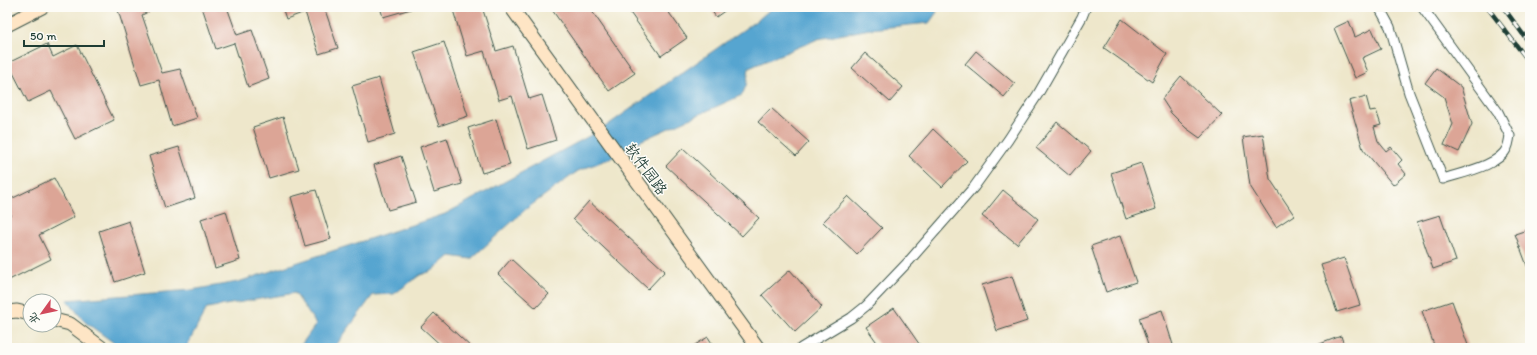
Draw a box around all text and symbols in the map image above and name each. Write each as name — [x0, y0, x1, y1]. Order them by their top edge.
scale bar — [24, 22, 104, 48]
text: 50 m — [30, 29, 56, 43]
street label: 软件园路 — [621, 139, 671, 199]
north arrow — [22, 293, 62, 333]
text: 北 — [26, 310, 42, 326]

